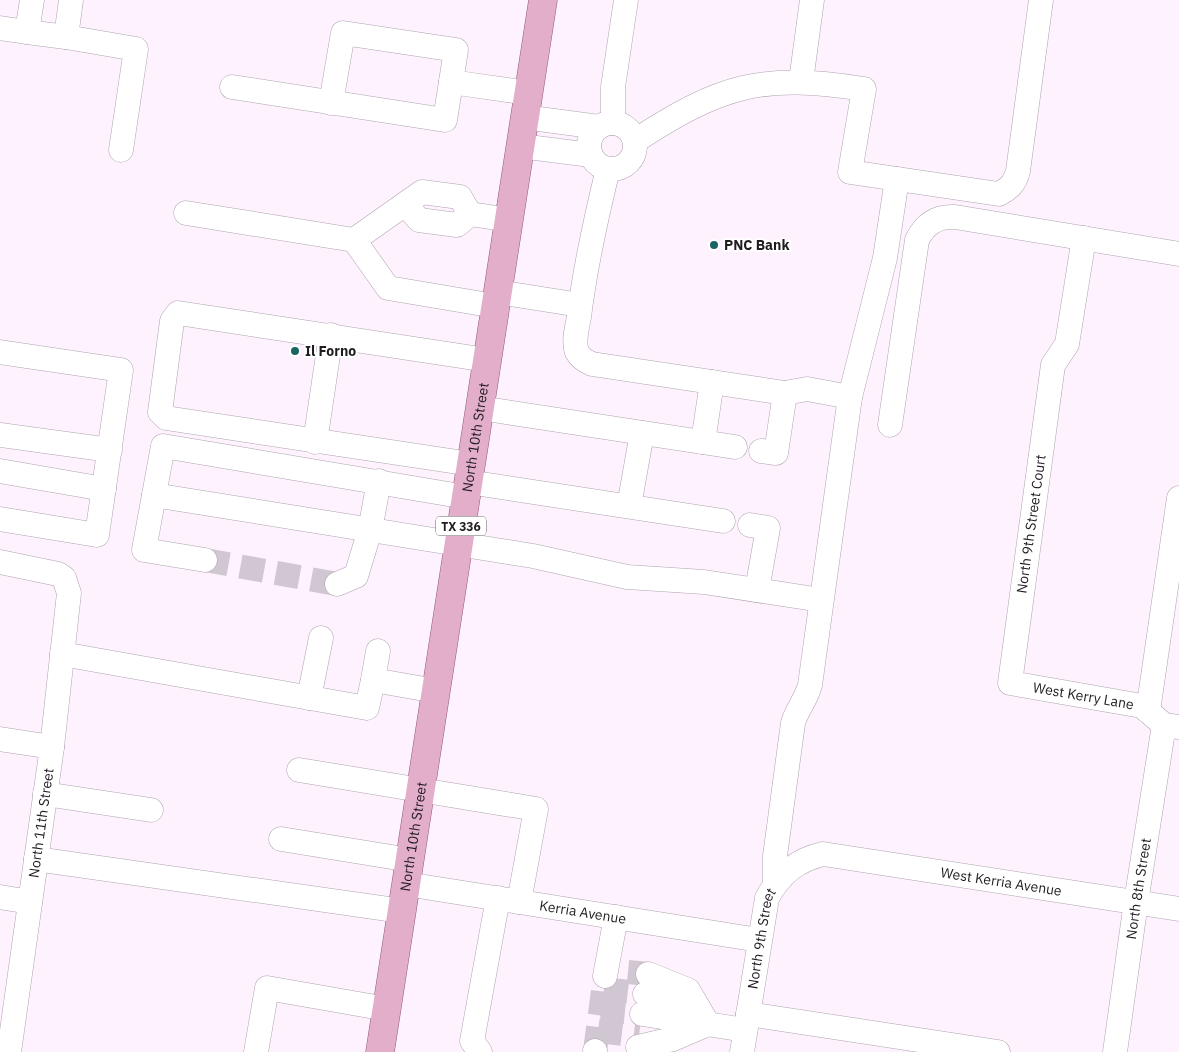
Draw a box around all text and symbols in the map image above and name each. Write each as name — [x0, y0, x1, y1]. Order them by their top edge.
place label: PNC Bank — [724, 236, 790, 254]
marker: PNC Bank — [708, 239, 720, 251]
place label: Il Forno — [305, 342, 356, 360]
marker: Il Forno — [289, 345, 301, 357]
street label: North 10th Street — [458, 381, 493, 493]
street label: North 9th Street Court — [1012, 453, 1050, 595]
road number: TX 336 — [436, 516, 486, 536]
street label: West Kerry Lane — [1032, 678, 1136, 713]
street label: North 11th Street — [24, 767, 58, 879]
street label: North 10th Street — [396, 780, 431, 893]
street label: North 8th Street — [1122, 837, 1155, 940]
street label: West Kerria Avenue — [939, 863, 1063, 900]
street label: North 9th Street — [743, 884, 780, 990]
street label: Kerria Avenue — [538, 896, 628, 928]

